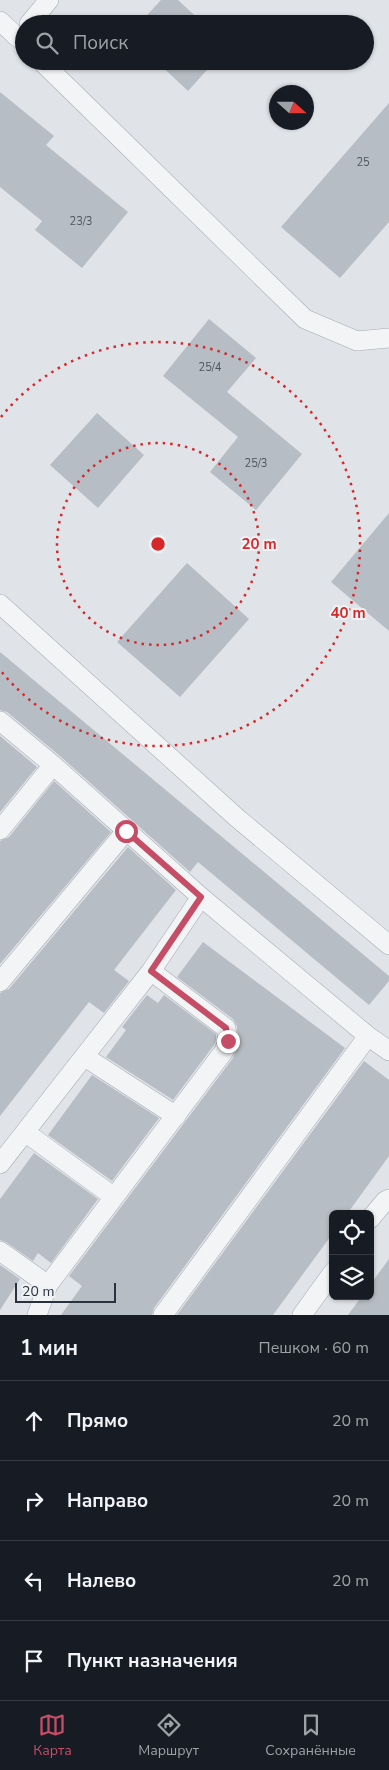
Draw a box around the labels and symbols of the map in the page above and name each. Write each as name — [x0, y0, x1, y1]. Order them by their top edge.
north arrow — [269, 85, 314, 130]
house number: 25 — [356, 155, 370, 170]
house number: 23/3 — [70, 214, 92, 229]
house number: 25/4 — [199, 360, 222, 375]
house number: 25/3 — [245, 456, 267, 471]
text: 20 m — [241, 534, 277, 554]
centre of rings — [149, 535, 167, 553]
text: 40 m — [330, 603, 366, 623]
route start — [115, 820, 138, 843]
route end — [217, 1030, 240, 1053]
scale bar — [15, 1280, 116, 1303]

